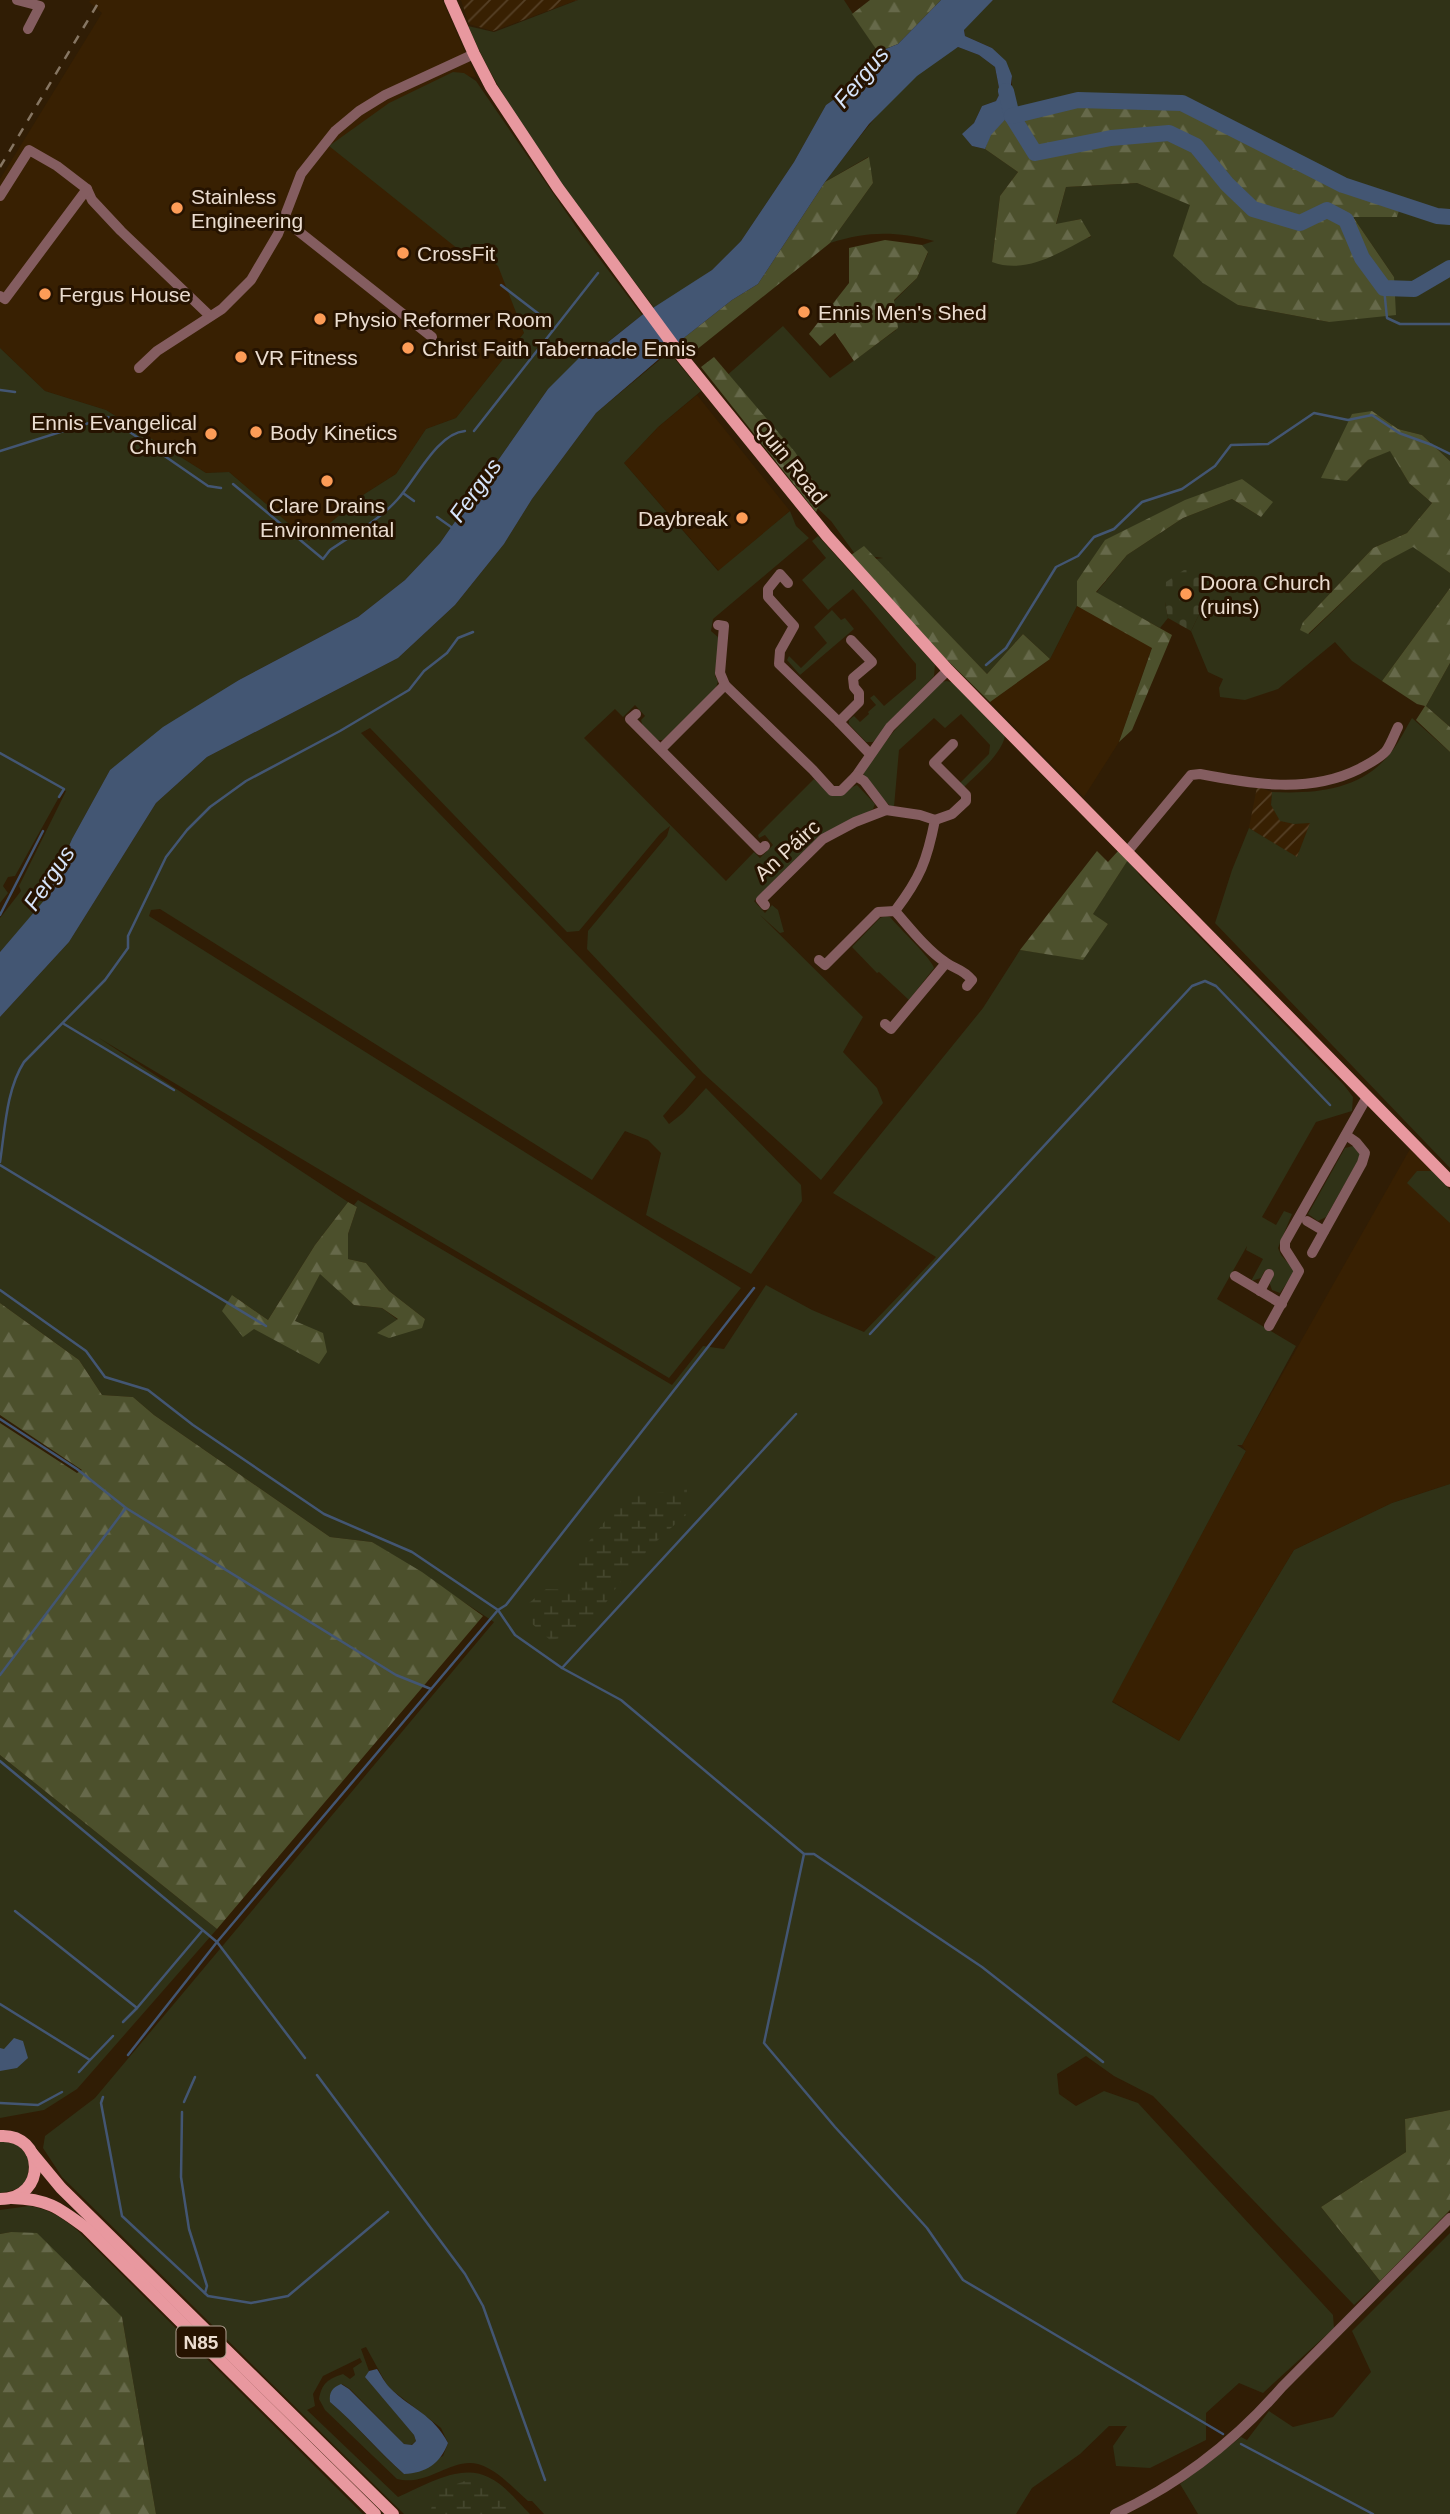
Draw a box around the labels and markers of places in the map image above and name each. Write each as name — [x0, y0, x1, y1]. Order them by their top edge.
place label: Stainless Engineering — [191, 185, 303, 232]
marker: Stainless Engineering — [169, 200, 185, 216]
place label: CrossFit — [417, 242, 495, 265]
marker: CrossFit — [395, 245, 411, 261]
place label: Fergus House — [59, 283, 191, 306]
marker: Fergus House — [37, 286, 53, 302]
place label: Ennis Men's Shed — [818, 301, 987, 324]
marker: Ennis Men's Shed — [796, 304, 812, 320]
place label: Physio Reformer Room — [334, 308, 552, 331]
marker: Physio Reformer Room — [312, 311, 328, 327]
place label: Christ Faith Tabernacle Ennis — [422, 337, 696, 360]
marker: Christ Faith Tabernacle Ennis — [400, 340, 416, 356]
place label: VR Fitness — [255, 346, 358, 369]
marker: VR Fitness — [233, 349, 249, 365]
place label: Ennis Evangelical Church — [31, 411, 197, 458]
place label: Body Kinetics — [270, 421, 397, 444]
marker: Body Kinetics — [248, 424, 264, 440]
marker: Ennis Evangelical Church — [203, 426, 219, 442]
marker: Clare Drains Environmental — [319, 473, 335, 489]
place label: Clare Drains Environmental — [260, 494, 394, 541]
place label: Daybreak — [638, 507, 728, 530]
marker: Daybreak — [734, 510, 750, 526]
place label: Doora Church (ruins) — [1200, 571, 1331, 618]
marker: Doora Church (ruins) — [1178, 586, 1194, 602]

